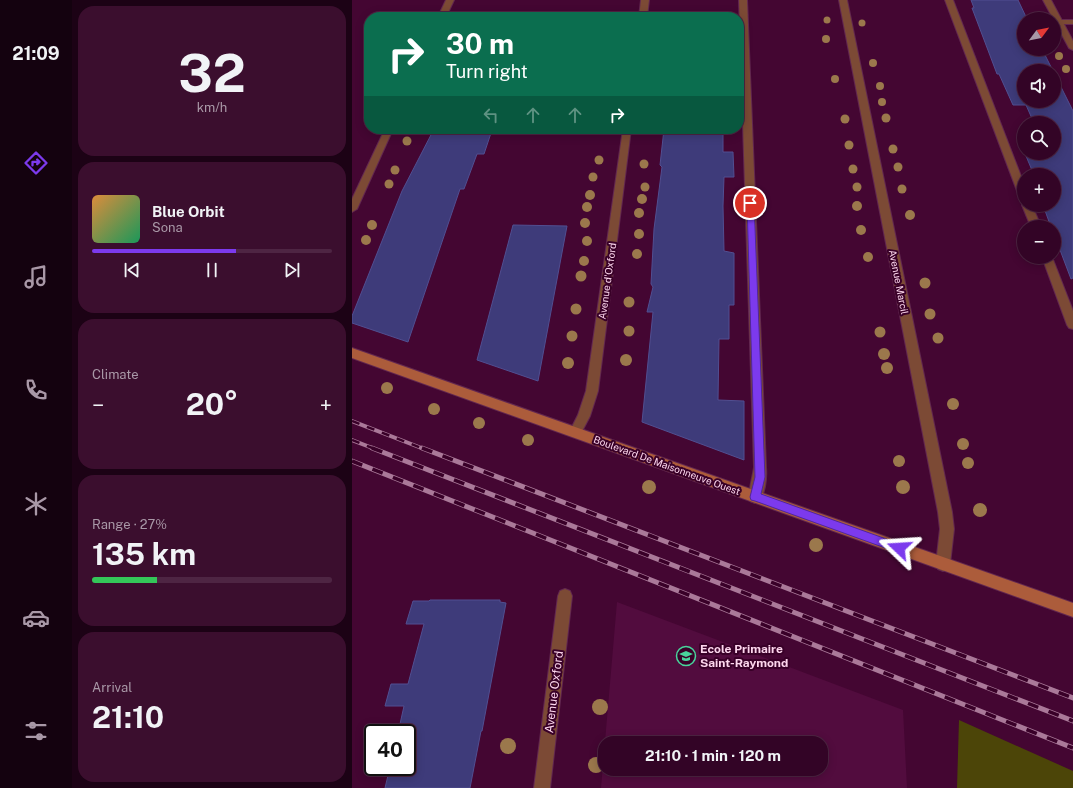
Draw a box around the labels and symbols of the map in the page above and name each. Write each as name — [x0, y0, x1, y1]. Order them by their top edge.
north arrow — [1017, 12, 1061, 56]
pin — [733, 186, 767, 220]
street label: Avenue d'Oxford — [596, 242, 618, 320]
street label: Avenue Marcil — [887, 249, 911, 315]
street label: Boulevard De Maisonneuve Ouest — [592, 433, 742, 497]
position arrow — [878, 527, 920, 569]
place label: Ecole Primaire Saint-Raymond — [700, 642, 788, 670]
school or university icon: Ecole Primaire Saint-Raymond — [675, 645, 697, 667]
street label: Avenue Oxford — [542, 650, 566, 734]
speed limit sign: 40 — [364, 724, 416, 776]

